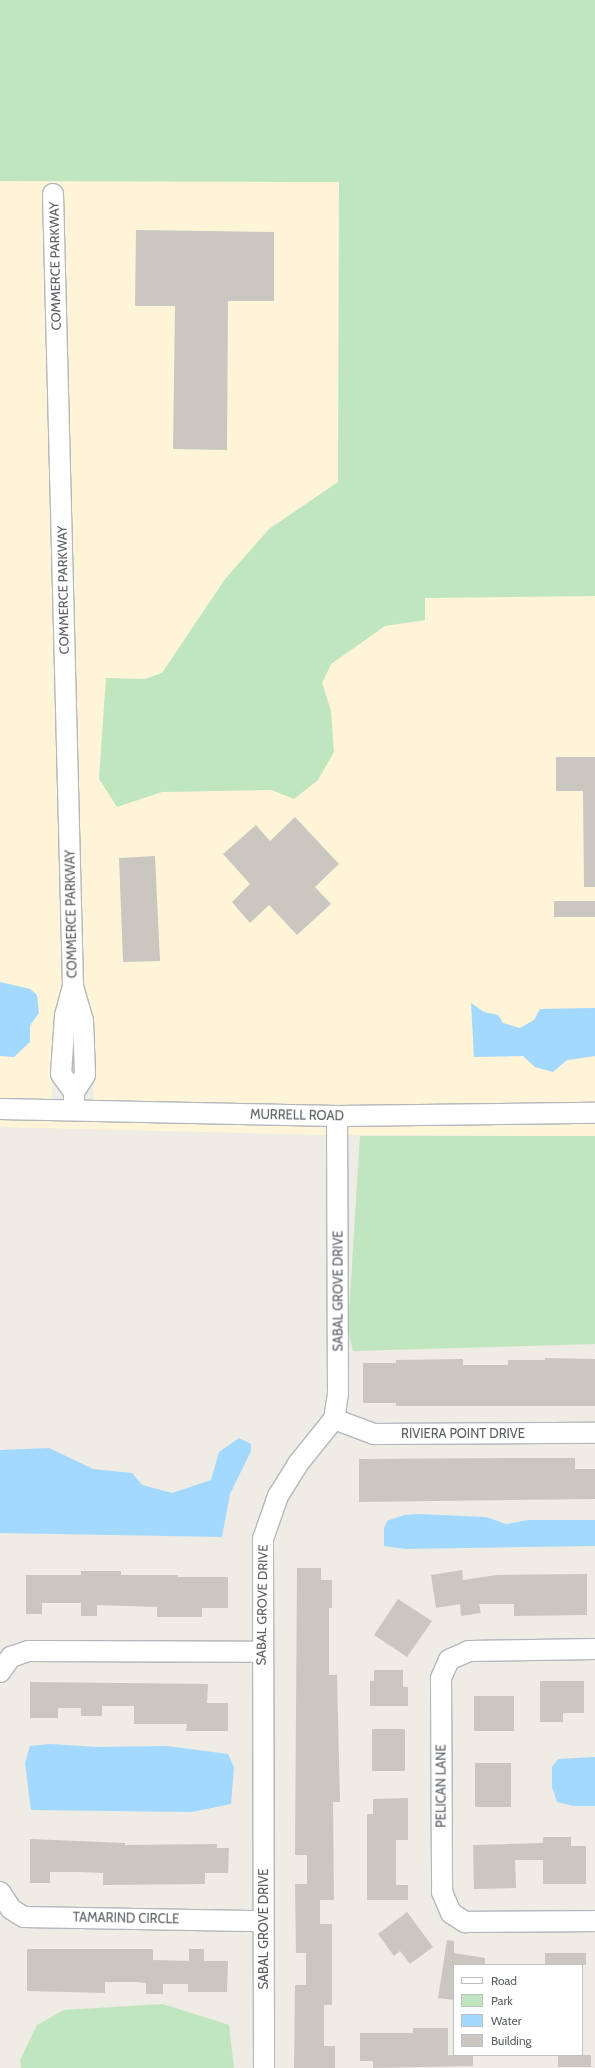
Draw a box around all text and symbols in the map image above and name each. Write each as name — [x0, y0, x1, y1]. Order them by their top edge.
street label: COMMERCE PARKWAY — [46, 202, 64, 330]
street label: COMMERCE PARKWAY — [54, 526, 72, 654]
street label: COMMERCE PARKWAY — [62, 850, 80, 978]
street label: MURRELL ROAD — [250, 1106, 344, 1124]
street label: SABAL GROVE DRIVE — [330, 1230, 346, 1352]
street label: RIVIERA POINT DRIVE — [401, 1425, 525, 1441]
street label: SABAL GROVE DRIVE — [253, 1544, 271, 1666]
street label: PELICAN LANE — [433, 1744, 449, 1828]
street label: SABAL GROVE DRIVE — [255, 1868, 271, 1990]
street label: TAMARIND CIRCLE — [73, 1909, 179, 1927]
legend — [453, 1964, 583, 2056]
text: Road — [491, 1973, 517, 1988]
text: Park — [491, 1993, 513, 2008]
text: Water — [491, 2013, 521, 2028]
text: Building — [491, 2033, 532, 2048]

